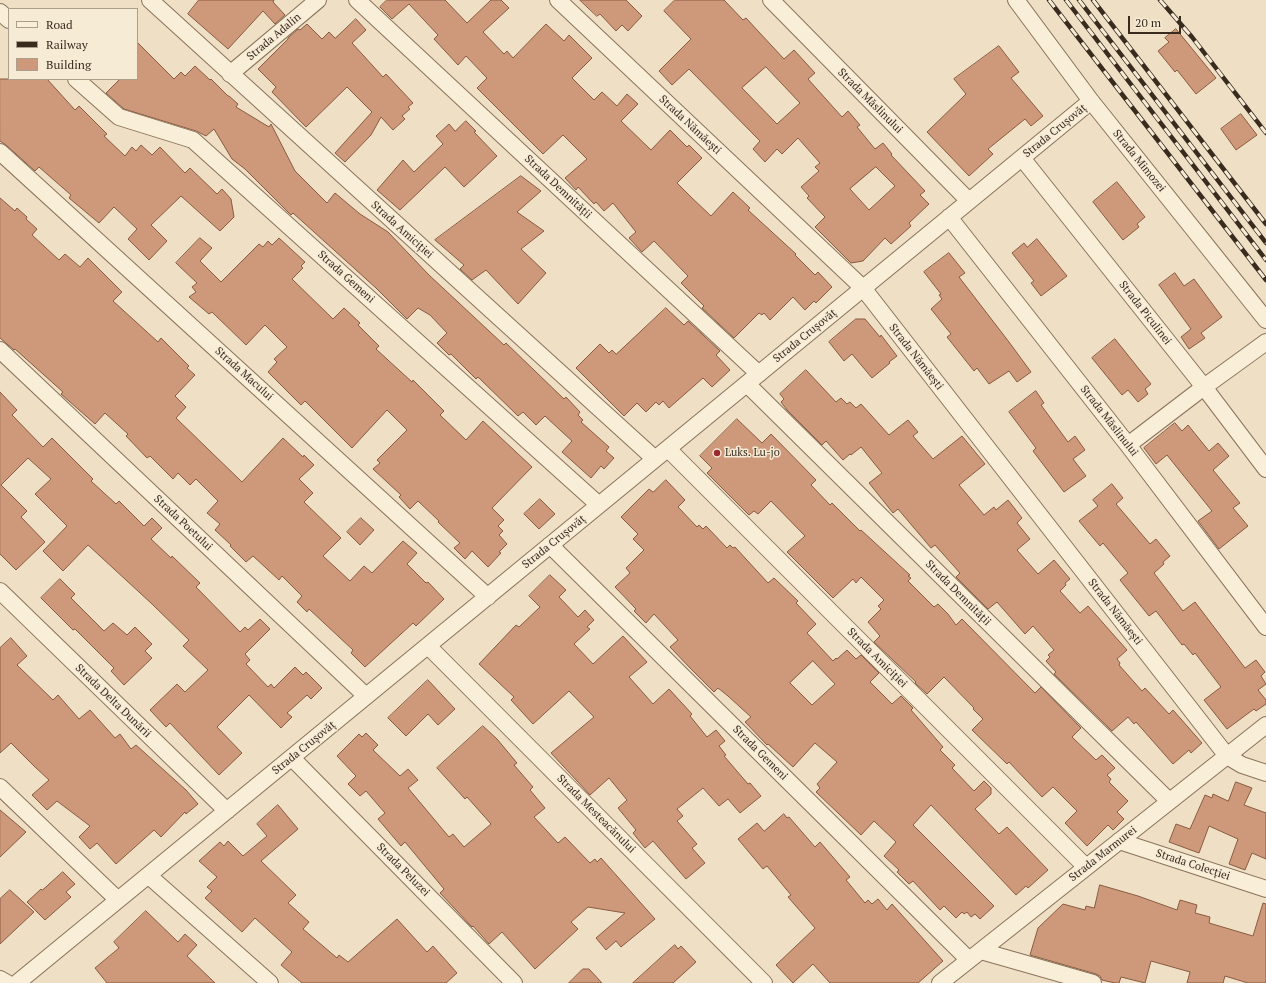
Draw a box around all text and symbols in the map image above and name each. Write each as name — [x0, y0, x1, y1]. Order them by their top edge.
legend — [8, 8, 138, 80]
scale bar — [1130, 8, 1183, 34]
street label: Strada Adalin — [244, 11, 304, 63]
text: 20 m — [1135, 15, 1161, 30]
text: Road — [46, 17, 73, 32]
text: Railway — [46, 37, 88, 52]
text: Building — [46, 57, 91, 72]
street label: Strada Măslinului — [835, 66, 905, 136]
street label: Strada Nămăești — [656, 93, 724, 157]
street label: Strada Crușovăț — [1021, 101, 1089, 161]
street label: Strada Mimozei — [1110, 127, 1168, 195]
street label: Strada Demnității — [522, 152, 594, 222]
street label: Strada Amiciției — [368, 199, 436, 261]
street label: Strada Gemeni — [315, 248, 377, 306]
street label: Strada Piculinei — [1116, 278, 1174, 348]
street label: Strada Crușovăț — [771, 306, 839, 366]
street label: Strada Nămăești — [886, 321, 946, 393]
street label: Strada Macului — [212, 344, 276, 404]
street label: Strada Măslinului — [1077, 383, 1141, 459]
place label: Luks. Lu-jo — [725, 446, 780, 460]
marker: Luks. Lu-jo — [712, 448, 722, 458]
street label: Strada Poetului — [151, 493, 215, 553]
street label: Strada Crușovăț — [520, 512, 588, 572]
street label: Strada Demnității — [923, 558, 993, 628]
street label: Strada Nămăești — [1085, 576, 1145, 648]
street label: Strada Amiciției — [844, 625, 910, 691]
street label: Strada Delta Dunării — [72, 661, 154, 741]
street label: Strada Crușovăț — [270, 718, 338, 778]
street label: Strada Gemeni — [730, 723, 790, 783]
street label: Strada Mesteacănului — [554, 772, 638, 856]
street label: Strada Marmurei — [1067, 823, 1139, 885]
street label: Strada Peluzei — [374, 841, 432, 899]
street label: Strada Colecției — [1154, 847, 1232, 883]

